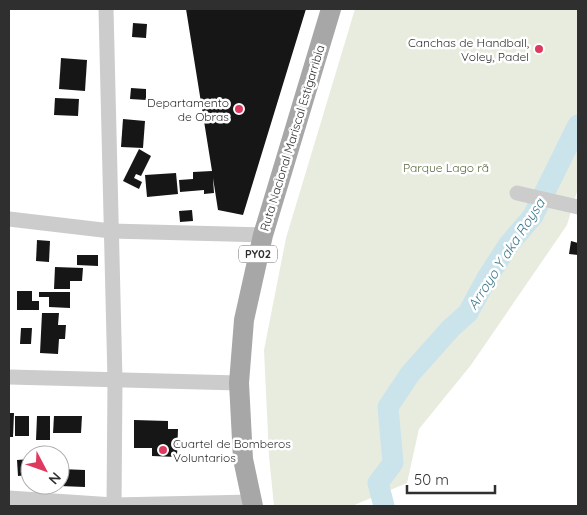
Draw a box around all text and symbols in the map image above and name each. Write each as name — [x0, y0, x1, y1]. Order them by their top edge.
place label: Canchas de Handball, Voley, Padel — [408, 35, 529, 64]
street label: Ruta Nacional Mariscal Estigarribia — [256, 43, 328, 233]
marker: Canchas de Handball, Voley, Padel — [533, 43, 545, 55]
place label: Departamento de Obras — [147, 95, 229, 124]
marker: Departamento de Obras — [233, 103, 245, 115]
park label: Parque Lago rã — [403, 160, 489, 175]
water label: Arroyo Y aka Roysa — [463, 194, 549, 313]
road number: PY02 — [239, 245, 277, 262]
place label: Cuartel de Bomberos Voluntarios — [173, 436, 291, 465]
marker: Cuartel de Bomberos Voluntarios — [157, 444, 169, 456]
north arrow — [20, 445, 70, 495]
scale bar — [407, 462, 494, 494]
text: N — [45, 469, 65, 488]
text: 50 m — [414, 470, 449, 489]

